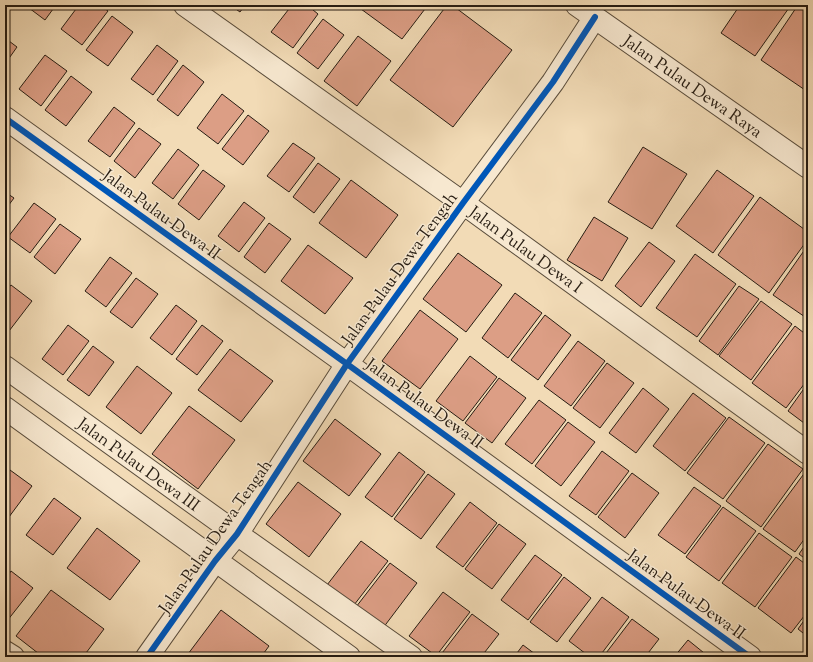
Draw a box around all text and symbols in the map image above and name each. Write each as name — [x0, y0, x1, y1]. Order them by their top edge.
street label: Jalan Pulau Dewa Raya — [616, 30, 767, 145]
street label: Jalan Pulau Dewa II — [96, 164, 225, 267]
street label: Jalan Pulau Dewa Tengah — [336, 188, 464, 351]
street label: Jalan Pulau Dewa I — [462, 201, 587, 300]
street label: Jalan Pulau Dewa II — [359, 353, 488, 456]
street label: Jalan Pulau Dewa III — [71, 412, 204, 518]
street label: Jalan Pulau Dewa Tengah — [154, 455, 279, 620]
street label: Jalan Pulau Dewa II — [621, 544, 750, 647]

